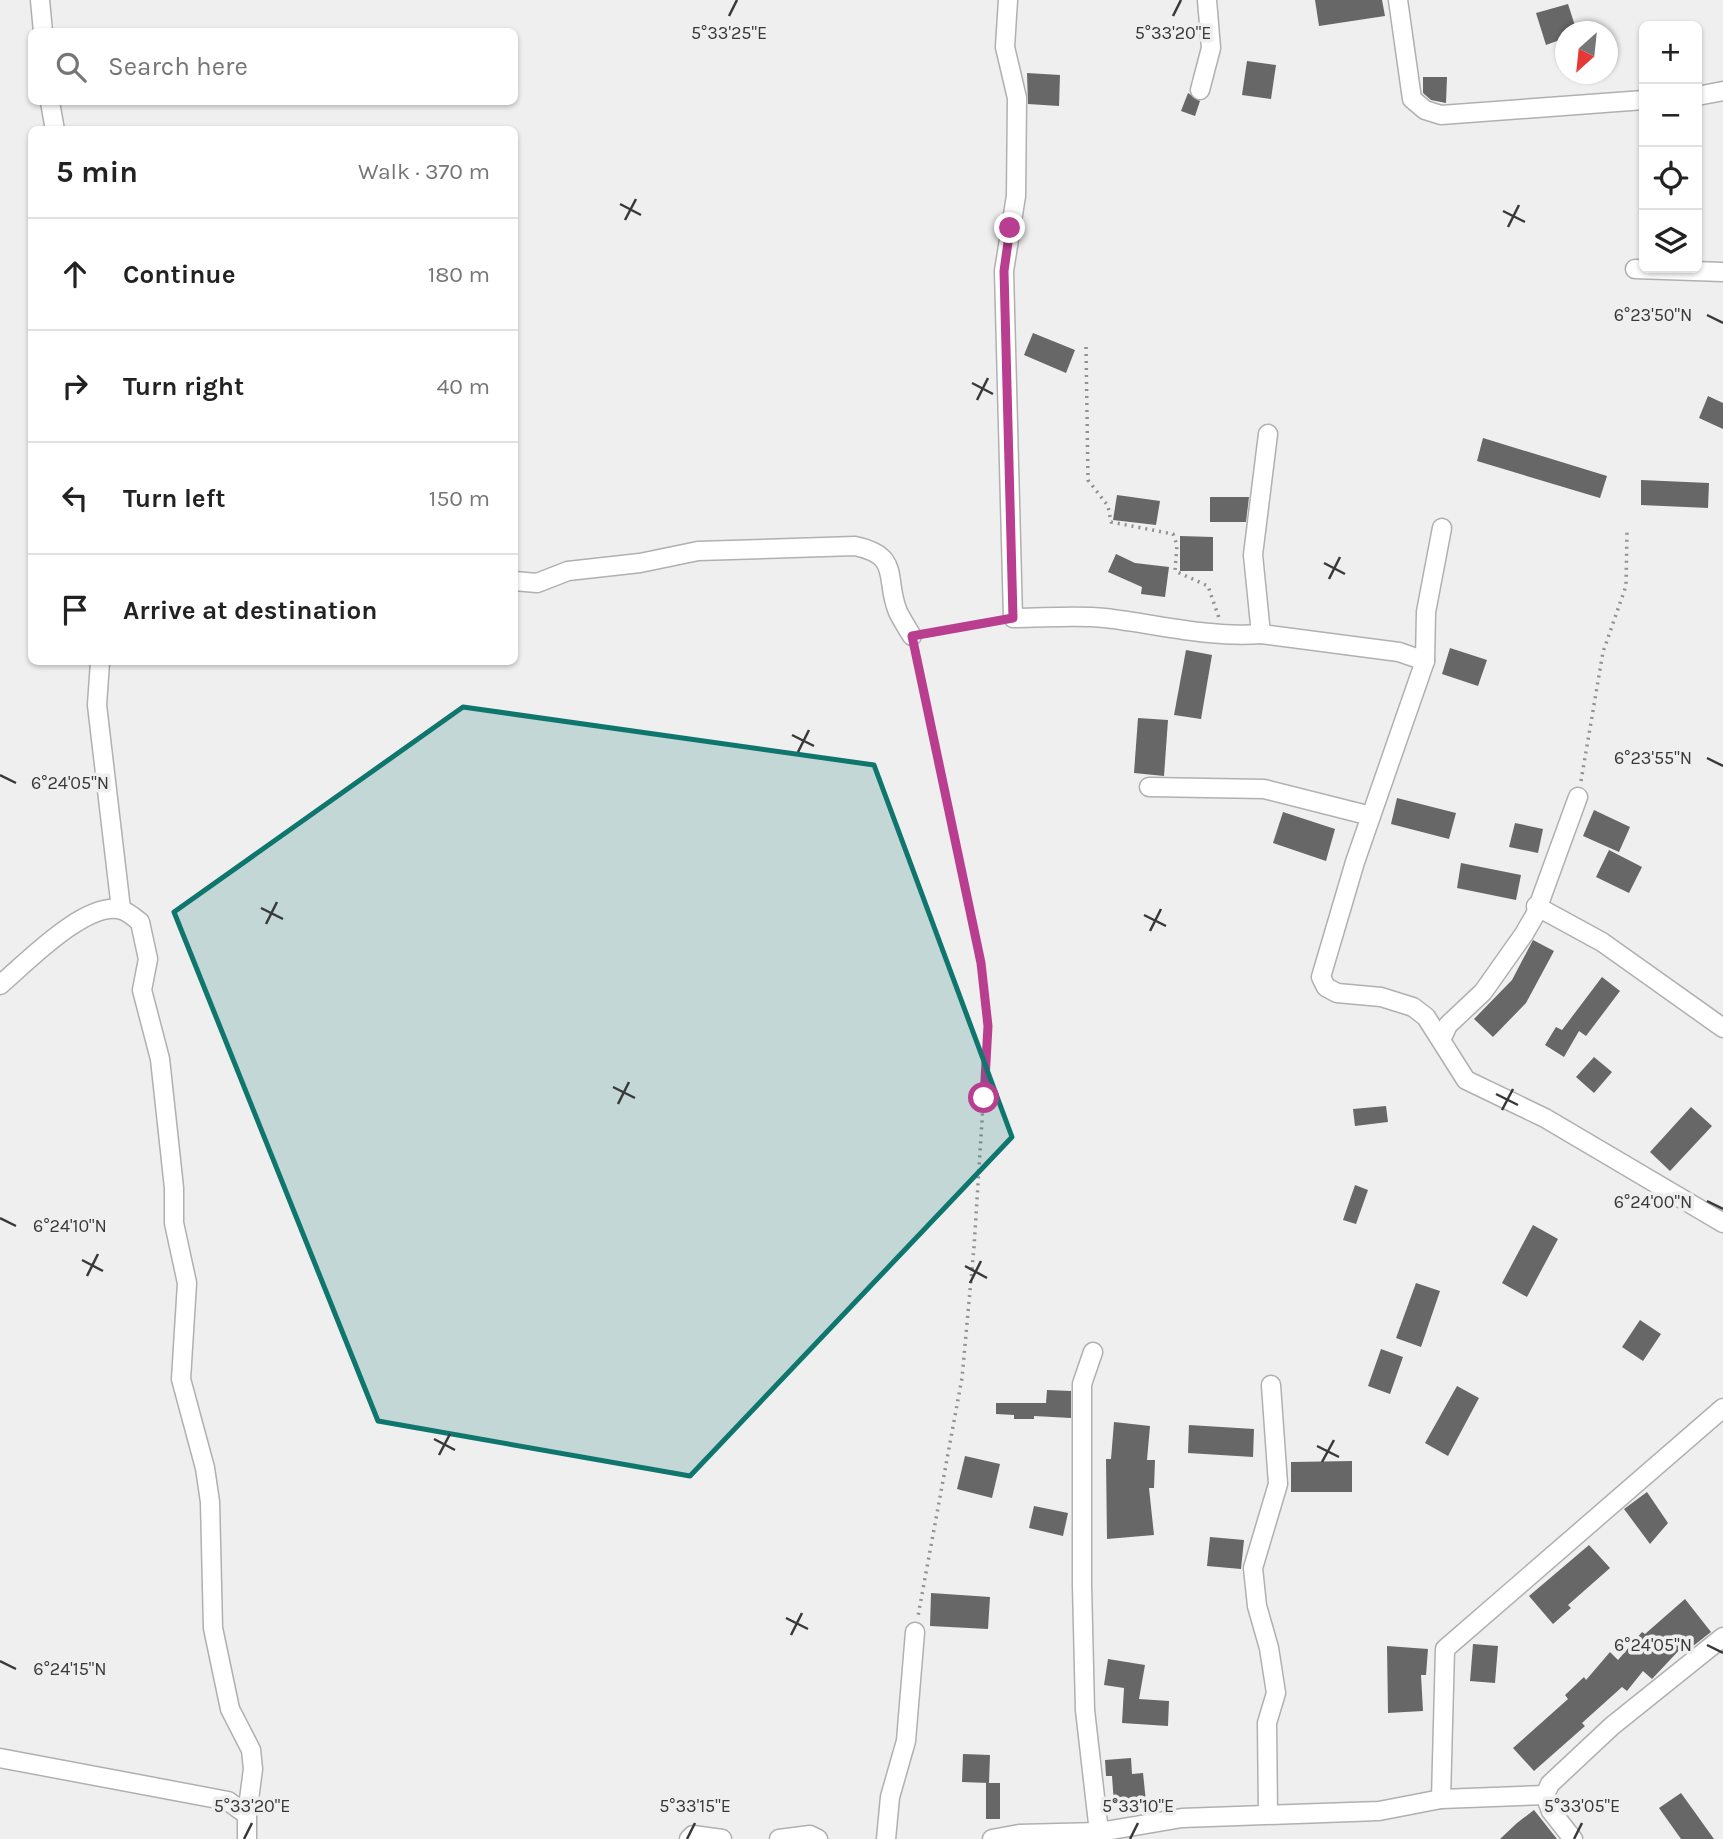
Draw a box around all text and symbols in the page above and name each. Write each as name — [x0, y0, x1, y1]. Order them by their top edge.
north arrow — [1555, 21, 1618, 84]
map controls — [1639, 21, 1702, 273]
button: + — [1639, 21, 1702, 84]
text: 5°33'25"E — [691, 22, 767, 44]
text: 5°33'20"E — [1135, 22, 1211, 44]
search box — [28, 28, 518, 105]
icon: search — [52, 48, 90, 86]
text: Search here — [108, 51, 248, 82]
button: − — [1639, 84, 1702, 147]
button: locate — [1639, 147, 1702, 210]
text: 5 min — [56, 154, 138, 190]
text: Walk · 370 m — [358, 158, 490, 185]
button: layers — [1639, 210, 1702, 273]
route end — [994, 212, 1025, 243]
icon: ahead — [56, 255, 94, 293]
text: Continue — [123, 259, 235, 290]
text: 180 m — [428, 261, 490, 288]
text: 6°23'50"N — [1614, 304, 1692, 326]
icon: right — [56, 367, 94, 405]
text: Turn right — [123, 371, 244, 402]
text: 40 m — [437, 373, 490, 400]
icon: left — [56, 479, 94, 517]
text: Turn left — [123, 483, 225, 514]
text: 150 m — [429, 485, 490, 512]
icon: arrive — [56, 591, 94, 629]
text: Arrive at destination — [123, 595, 377, 626]
text: 6°23'55"N — [1614, 747, 1692, 769]
text: 6°24'05"N — [31, 772, 109, 794]
route start — [968, 1082, 999, 1113]
text: 6°24'00"N — [1614, 1191, 1692, 1213]
text: 6°24'10"N — [33, 1215, 107, 1237]
text: 6°24'05"N — [1614, 1634, 1692, 1656]
text: 6°24'15"N — [33, 1658, 107, 1680]
text: 5°33'20"E — [214, 1795, 290, 1817]
text: 5°33'15"E — [659, 1795, 731, 1817]
text: 5°33'10"E — [1102, 1795, 1174, 1817]
text: 5°33'05"E — [1544, 1795, 1620, 1817]

